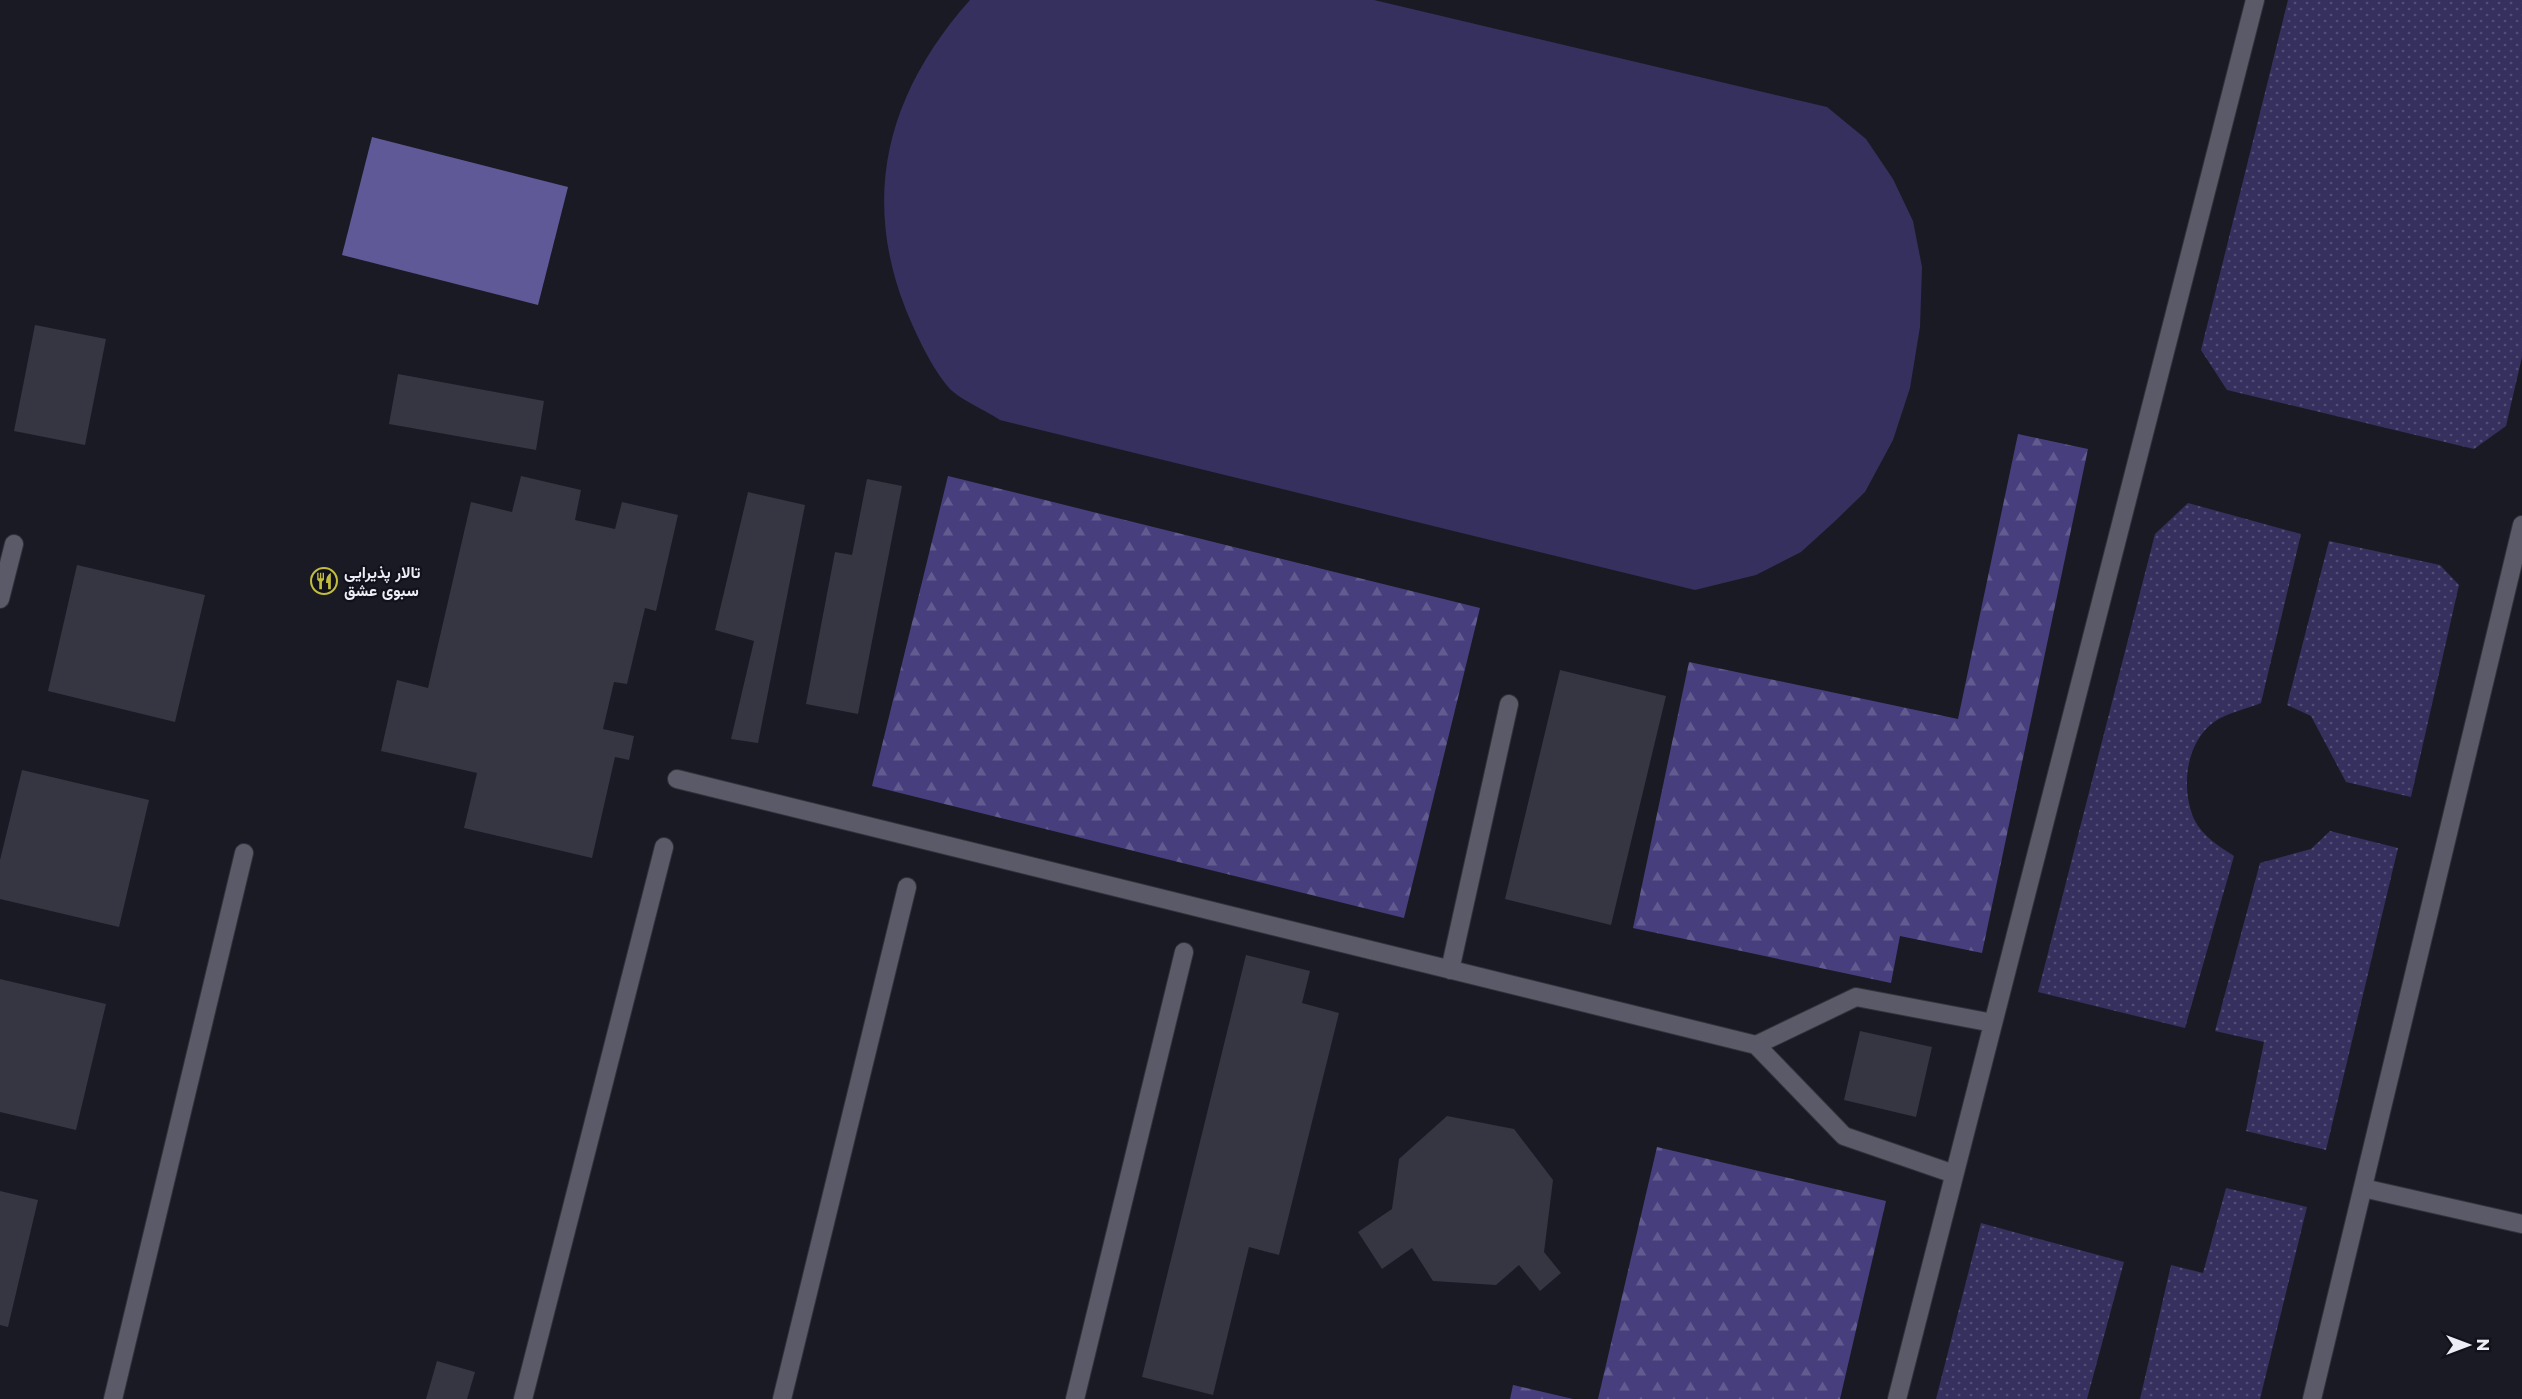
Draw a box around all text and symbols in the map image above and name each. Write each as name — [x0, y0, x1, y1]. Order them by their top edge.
place label: تالار پذیرایی سبوی عشق — [344, 563, 420, 601]
restaurant icon: تالار پذیرایی سبوی عشق — [309, 566, 339, 596]
north arrow — [2438, 1315, 2498, 1375]
text: N — [2473, 1339, 2492, 1351]

